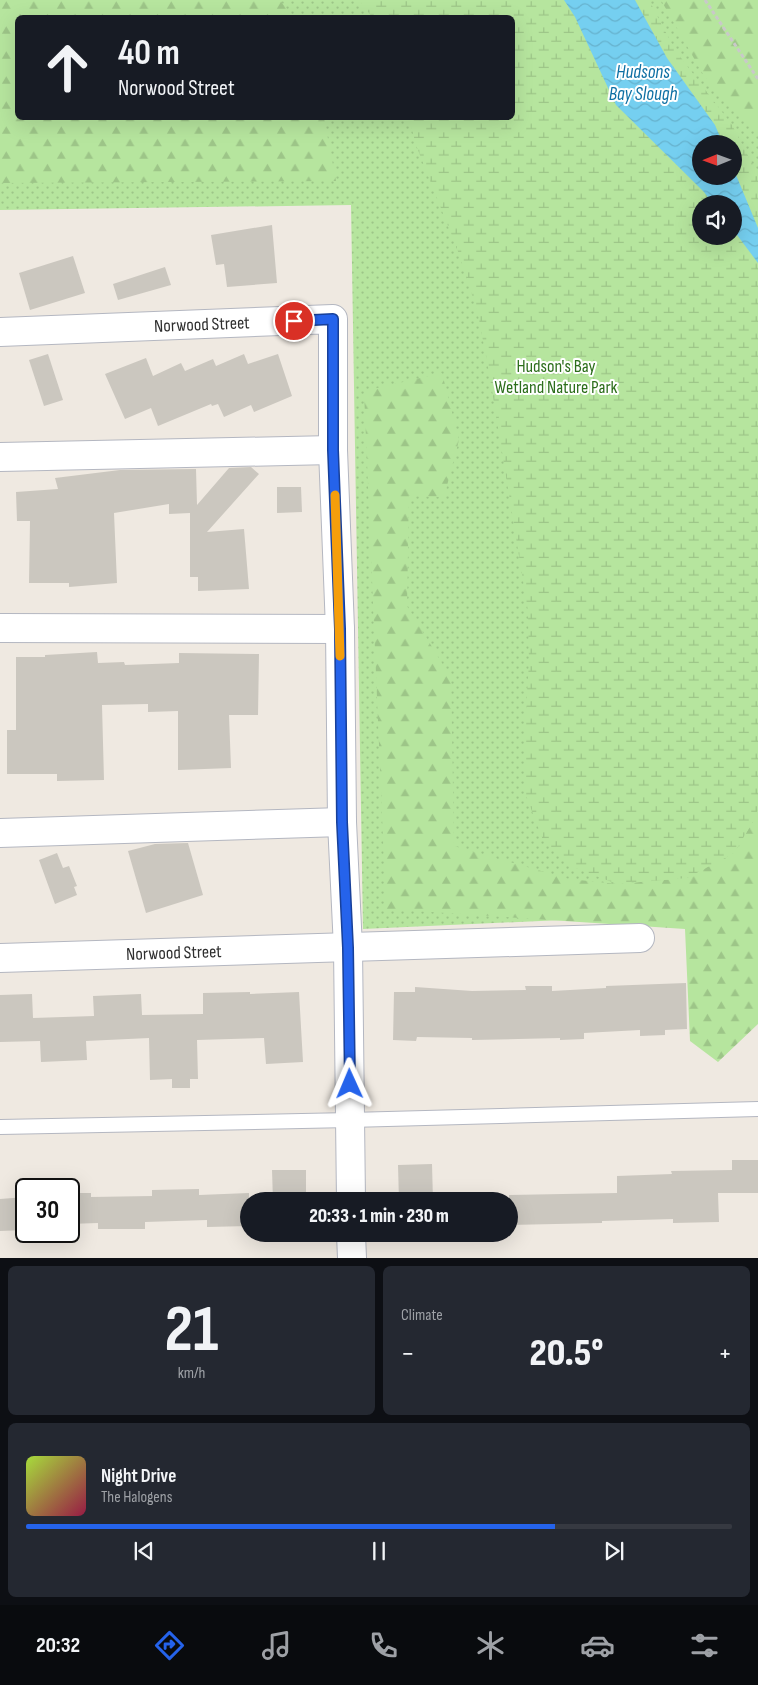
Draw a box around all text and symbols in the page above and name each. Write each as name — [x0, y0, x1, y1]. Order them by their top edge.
text: 40 m — [118, 32, 180, 75]
icon: ahead — [35, 35, 100, 100]
water label: Hudsons Bay Slough — [609, 61, 677, 106]
text: Norwood Street — [118, 75, 235, 102]
north arrow — [692, 135, 742, 185]
map controls — [692, 135, 742, 245]
button: sound — [692, 195, 742, 245]
pin — [273, 300, 315, 342]
icon: arrive — [280, 307, 308, 335]
street label: Norwood Street — [154, 312, 250, 336]
park label: Hudson's Bay Wetland Nature Park — [495, 356, 618, 398]
street label: Norwood Street — [126, 941, 222, 965]
position arrow — [323, 1057, 375, 1109]
speed limit sign: 30 — [15, 1178, 80, 1243]
text: 20:33 · 1 min · 230 m — [309, 1205, 449, 1228]
text: 21 — [164, 1292, 219, 1370]
text: Climate — [401, 1306, 443, 1325]
text: 20.5° — [530, 1331, 603, 1376]
text: − — [401, 1337, 415, 1370]
text: + — [718, 1337, 732, 1370]
text: km/h — [178, 1364, 205, 1383]
text: Night Drive — [101, 1465, 176, 1488]
text: The Halogens — [101, 1488, 172, 1507]
icon: previous — [130, 1537, 158, 1565]
icon: pause — [365, 1537, 393, 1565]
icon: next — [600, 1537, 628, 1565]
icon: directions — [152, 1628, 187, 1663]
icon: music — [259, 1628, 294, 1663]
icon: phone — [366, 1628, 401, 1663]
icon: climate — [473, 1628, 508, 1663]
icon: car — [580, 1628, 615, 1663]
icon: filters — [687, 1628, 722, 1663]
text: 20:32 — [36, 1632, 80, 1659]

